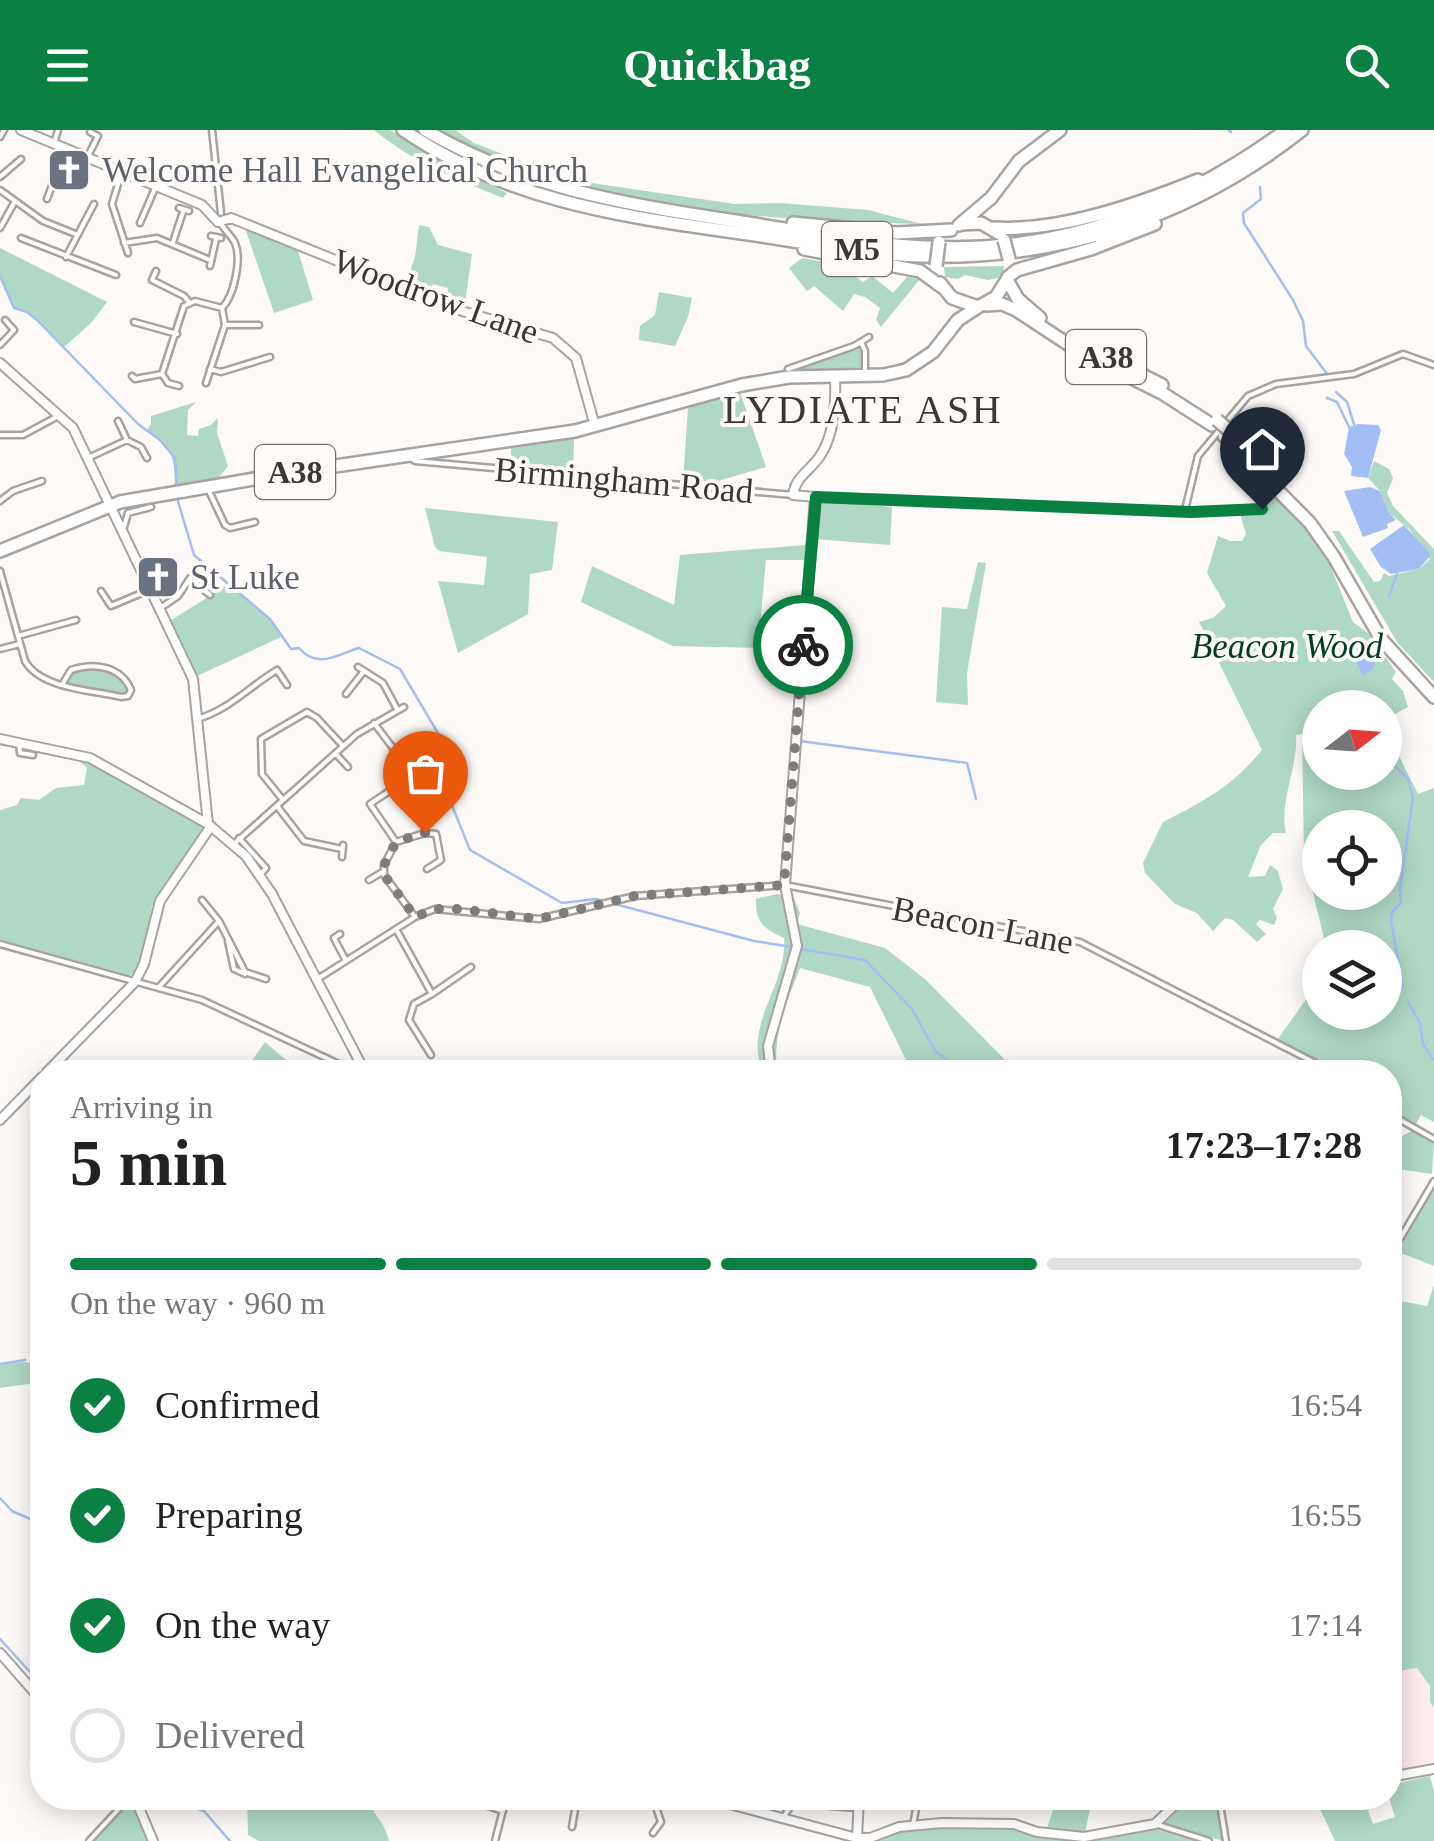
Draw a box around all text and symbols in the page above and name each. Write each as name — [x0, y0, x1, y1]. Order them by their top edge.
icon: menu — [40, 38, 95, 93]
icon: search — [1339, 38, 1394, 93]
text: Quickbag — [623, 40, 811, 90]
church icon: Welcome Hall Evangelical Church — [46, 147, 92, 193]
place label: Welcome Hall Evangelical Church — [102, 151, 589, 190]
road number: M5 — [822, 222, 892, 276]
street label: Woodrow Lane — [328, 241, 544, 352]
road number: A38 — [1066, 330, 1146, 384]
district label: LYDIATE ASH — [723, 387, 1003, 432]
pin — [1220, 407, 1305, 510]
icon: home — [1235, 422, 1290, 477]
road number: A38 — [255, 445, 335, 499]
street label: Birmingham Road — [493, 450, 755, 511]
church icon: St Luke — [135, 554, 181, 600]
place label: St Luke — [190, 558, 300, 597]
courier — [753, 595, 853, 695]
icon: bike — [776, 618, 831, 673]
park label: Beacon Wood — [1191, 627, 1384, 666]
north arrow — [1302, 690, 1402, 790]
map controls — [1302, 690, 1402, 1030]
pin — [383, 731, 468, 834]
icon: bag — [398, 746, 453, 801]
button: locate — [1302, 810, 1402, 910]
street label: Beacon Lane — [889, 889, 1077, 962]
button: layers — [1302, 930, 1402, 1030]
text: Arriving in — [70, 1089, 213, 1125]
text: 17:23–17:28 — [1166, 1124, 1362, 1166]
text: 5 min — [70, 1127, 227, 1199]
text: On the way · 960 m — [70, 1285, 325, 1321]
icon: check — [70, 1378, 125, 1433]
text: Confirmed — [155, 1384, 320, 1426]
text: 16:54 — [1289, 1387, 1362, 1423]
icon: check — [70, 1488, 125, 1543]
text: Preparing — [155, 1494, 303, 1536]
text: 16:55 — [1289, 1497, 1362, 1533]
icon: check — [70, 1598, 125, 1653]
text: On the way — [155, 1604, 330, 1646]
text: 17:14 — [1289, 1607, 1362, 1643]
text: Delivered — [155, 1714, 305, 1756]

